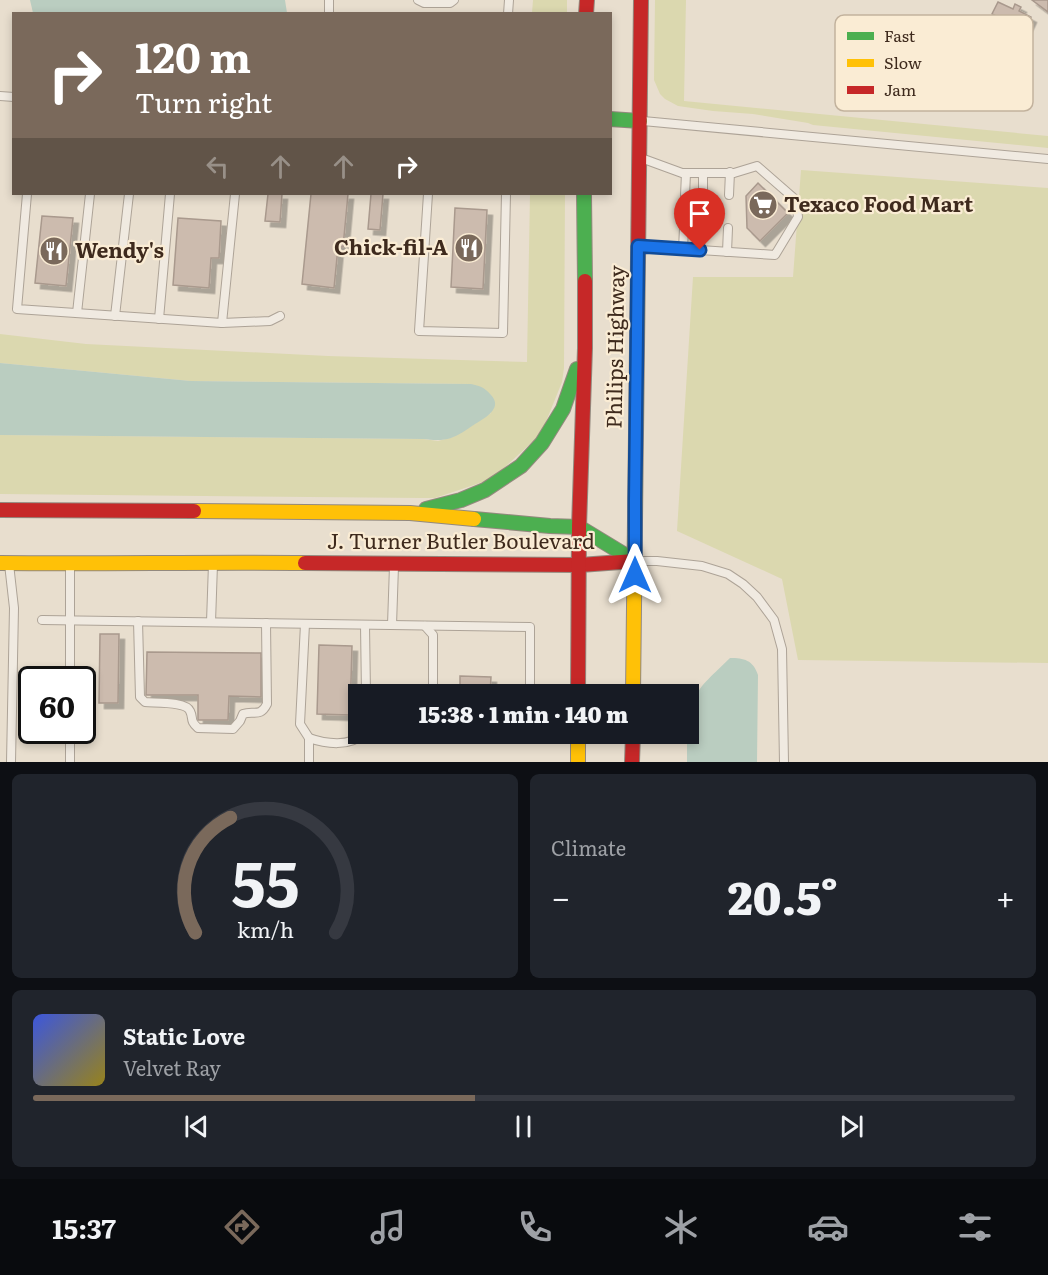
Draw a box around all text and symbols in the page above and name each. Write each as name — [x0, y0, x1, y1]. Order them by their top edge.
legend — [835, 15, 1033, 111]
text: Fast — [884, 23, 916, 47]
text: 120 m — [135, 24, 251, 86]
icon: right — [36, 36, 114, 114]
text: Slow — [884, 50, 922, 74]
text: Jam — [884, 77, 917, 101]
text: Turn right — [135, 81, 272, 121]
icon: left — [201, 150, 234, 183]
icon: ahead — [264, 150, 297, 183]
icon: ahead — [327, 150, 360, 183]
icon: right — [390, 150, 423, 183]
place label: Texaco Food Mart — [784, 187, 974, 218]
pin — [674, 188, 725, 250]
supermarket icon: Texaco Food Mart — [747, 189, 779, 221]
icon: arrive — [683, 197, 716, 230]
place label: Chick-fil-A — [334, 230, 448, 261]
restaurant icon: Chick-fil-A — [453, 232, 485, 264]
place label: Wendy's — [75, 233, 164, 264]
restaurant icon: Wendy's — [38, 235, 70, 267]
street label: Philips Highway — [597, 264, 630, 429]
street label: J. Turner Butler Boulevard — [327, 524, 595, 555]
position arrow — [603, 543, 667, 607]
speed limit sign: 60 — [18, 666, 96, 744]
text: 15:38 · 1 min · 140 m — [419, 697, 628, 730]
text: Climate — [551, 832, 626, 862]
text: 55 — [231, 834, 299, 926]
text: 20.5° — [728, 862, 838, 929]
text: − — [551, 871, 570, 920]
text: + — [996, 871, 1015, 920]
text: km/h — [236, 913, 294, 945]
text: Static Love — [123, 1019, 245, 1052]
text: Velvet Ray — [123, 1052, 221, 1082]
icon: previous — [180, 1110, 213, 1143]
icon: pause — [507, 1110, 540, 1143]
icon: next — [835, 1110, 868, 1143]
icon: directions — [221, 1206, 263, 1248]
icon: music — [367, 1206, 409, 1248]
icon: phone — [514, 1206, 556, 1248]
icon: climate — [660, 1206, 702, 1248]
icon: car — [807, 1206, 849, 1248]
icon: filters — [954, 1206, 996, 1248]
text: 15:37 — [52, 1207, 116, 1247]

